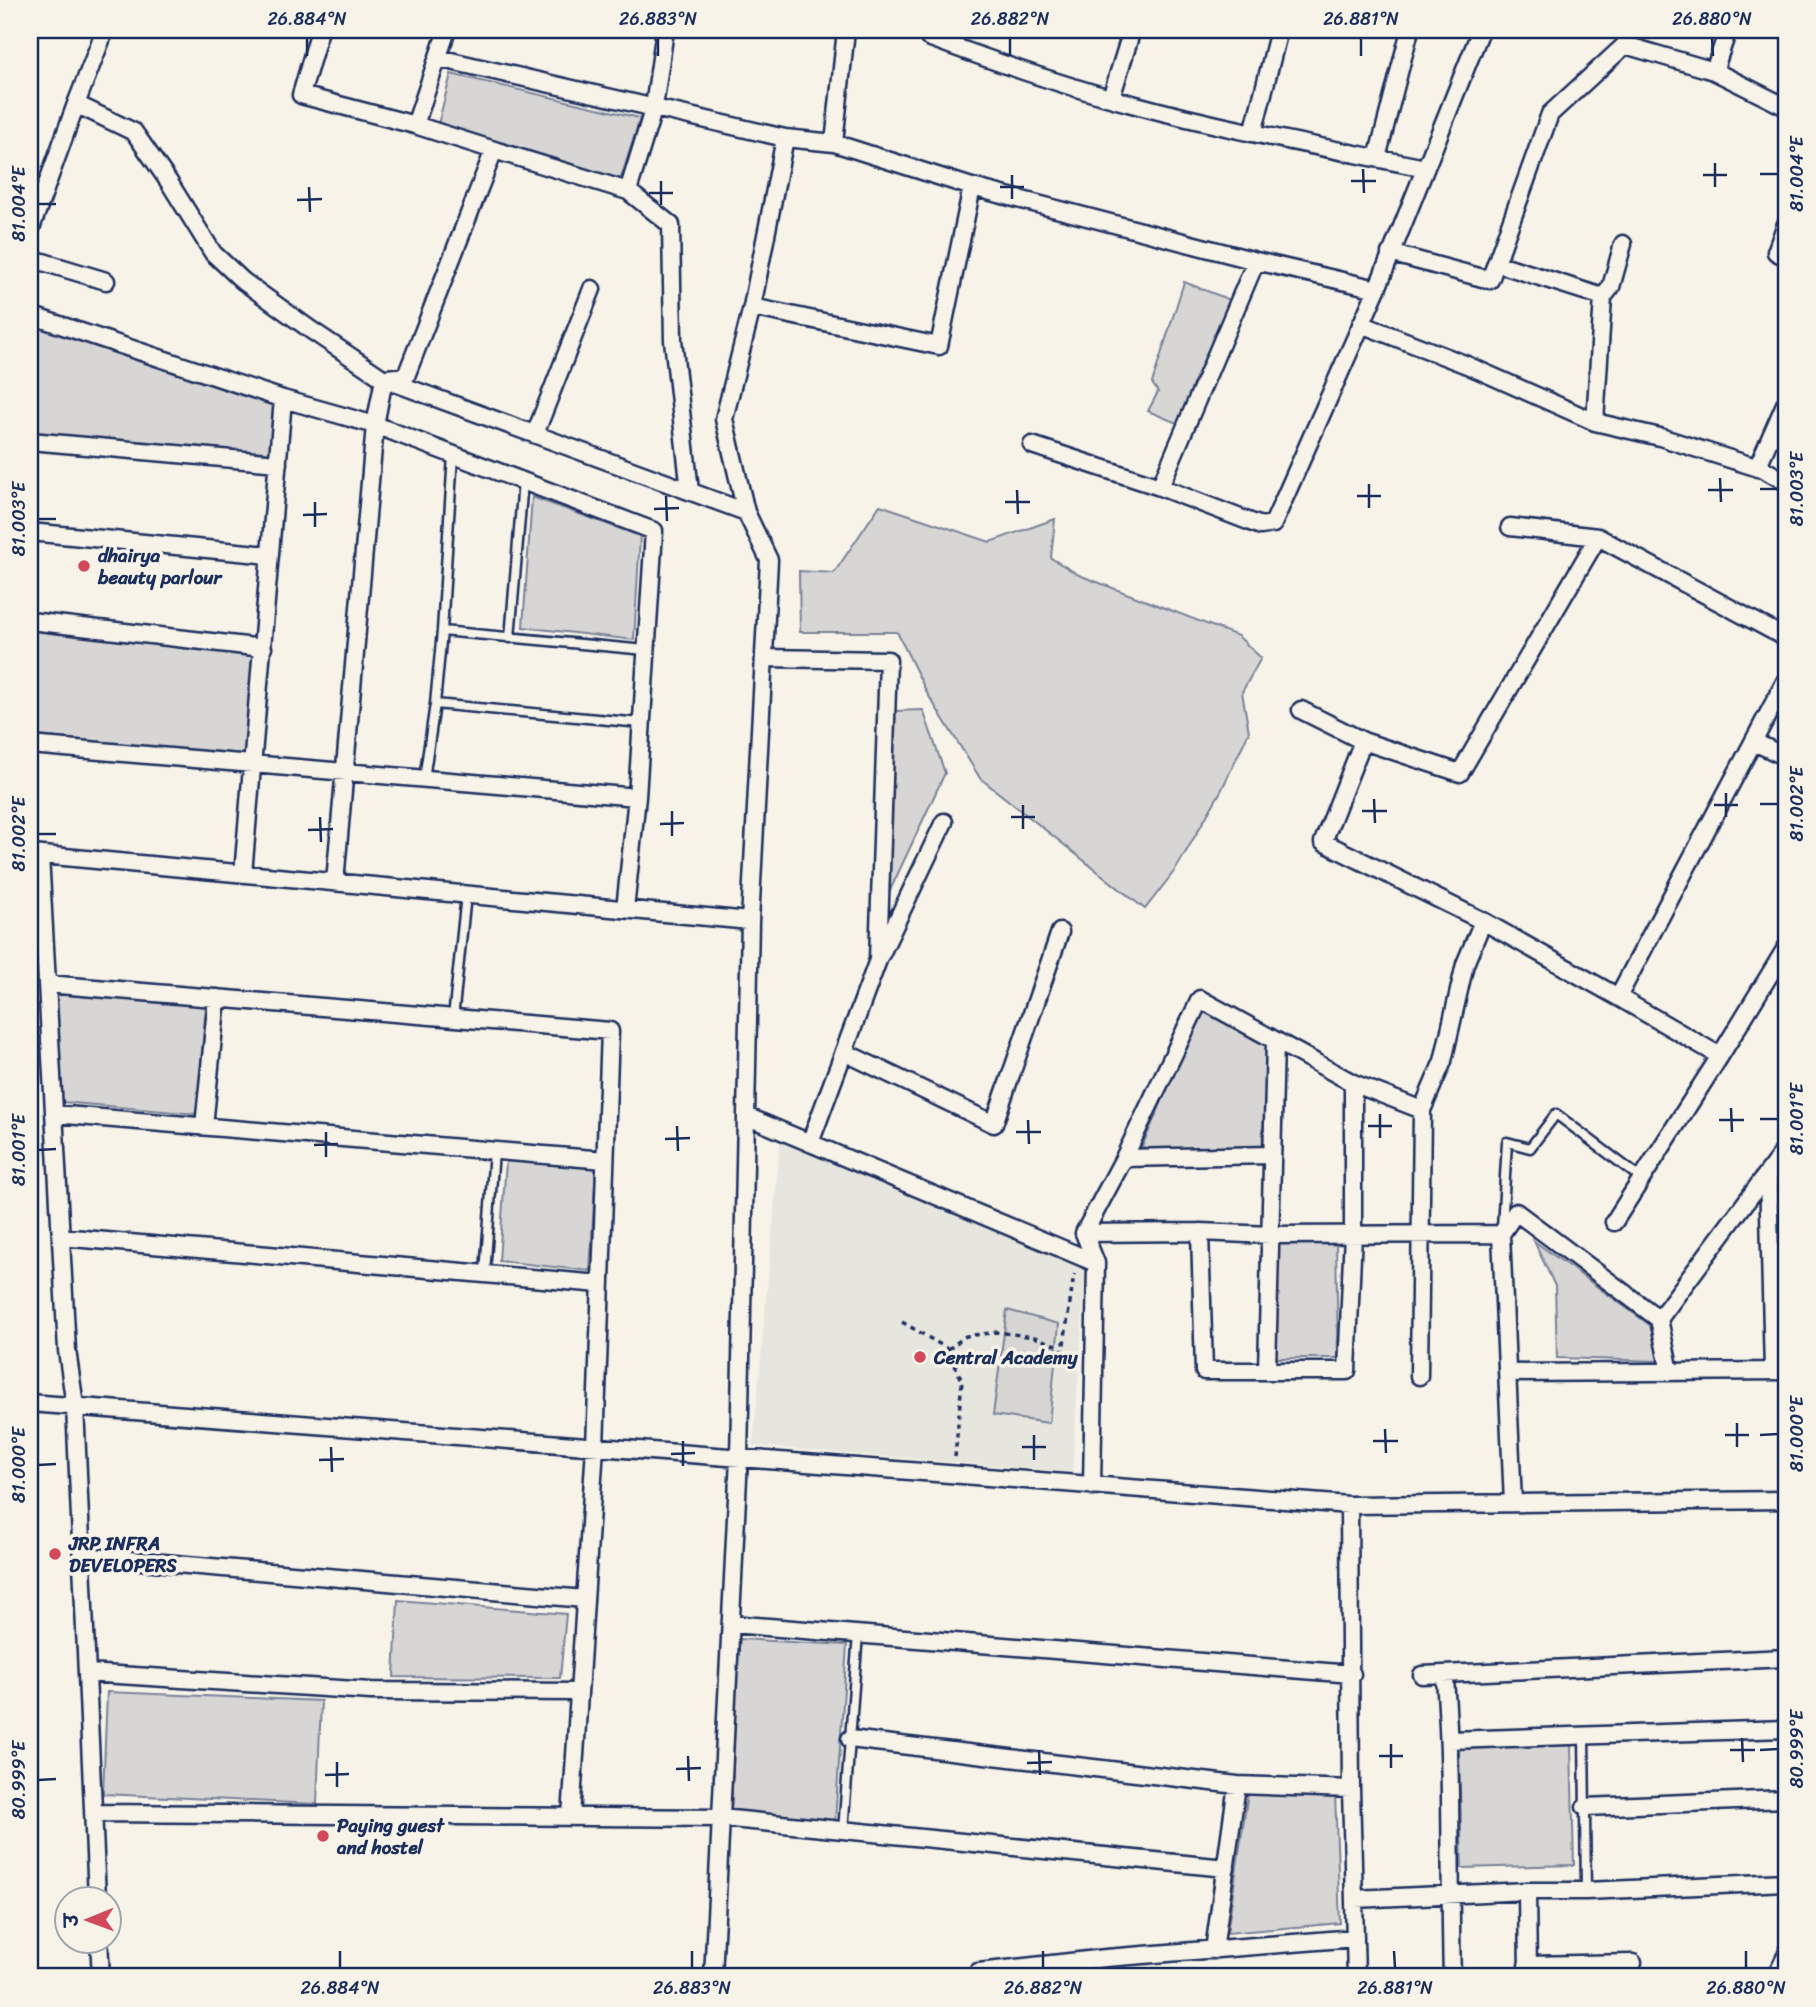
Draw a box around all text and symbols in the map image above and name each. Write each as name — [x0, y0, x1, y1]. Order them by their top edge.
text: 26.884°N — [267, 3, 347, 35]
text: 26.883°N — [619, 3, 697, 35]
text: 26.882°N — [971, 3, 1050, 35]
text: 26.881°N — [1323, 3, 1399, 35]
text: 26.880°N — [1672, 3, 1752, 35]
text: 81.004°E — [1781, 135, 1813, 212]
text: 81.004°E — [3, 165, 35, 242]
text: 81.003°E — [1781, 451, 1813, 526]
text: 81.003°E — [3, 481, 35, 556]
place label: dhairya beauty parlour — [97, 539, 224, 594]
marker: dhairya beauty parlour — [76, 558, 92, 574]
text: 81.002°E — [1781, 766, 1813, 841]
text: 81.002°E — [3, 796, 35, 871]
text: 81.001°E — [1781, 1082, 1813, 1155]
text: 81.001°E — [3, 1113, 35, 1186]
place label: Central Academy — [933, 1341, 1079, 1374]
marker: Central Academy — [912, 1349, 928, 1365]
text: 81.000°E — [1781, 1395, 1813, 1472]
text: 81.000°E — [3, 1426, 35, 1503]
place label: JRP INFRA DEVELOPERS — [68, 1527, 177, 1582]
marker: JRP INFRA DEVELOPERS — [47, 1546, 63, 1562]
text: 80.999°E — [1781, 1709, 1813, 1788]
text: 80.999°E — [3, 1740, 35, 1819]
place label: Paying guest and hostel — [336, 1809, 445, 1864]
marker: Paying guest and hostel — [315, 1828, 331, 1844]
north arrow — [52, 1884, 122, 1954]
text: उ — [55, 1911, 88, 1929]
text: 26.884°N — [300, 1972, 380, 2004]
text: 26.883°N — [653, 1972, 731, 2004]
text: 26.882°N — [1004, 1972, 1083, 2004]
text: 26.881°N — [1357, 1972, 1433, 2004]
text: 26.880°N — [1706, 1972, 1786, 2004]

